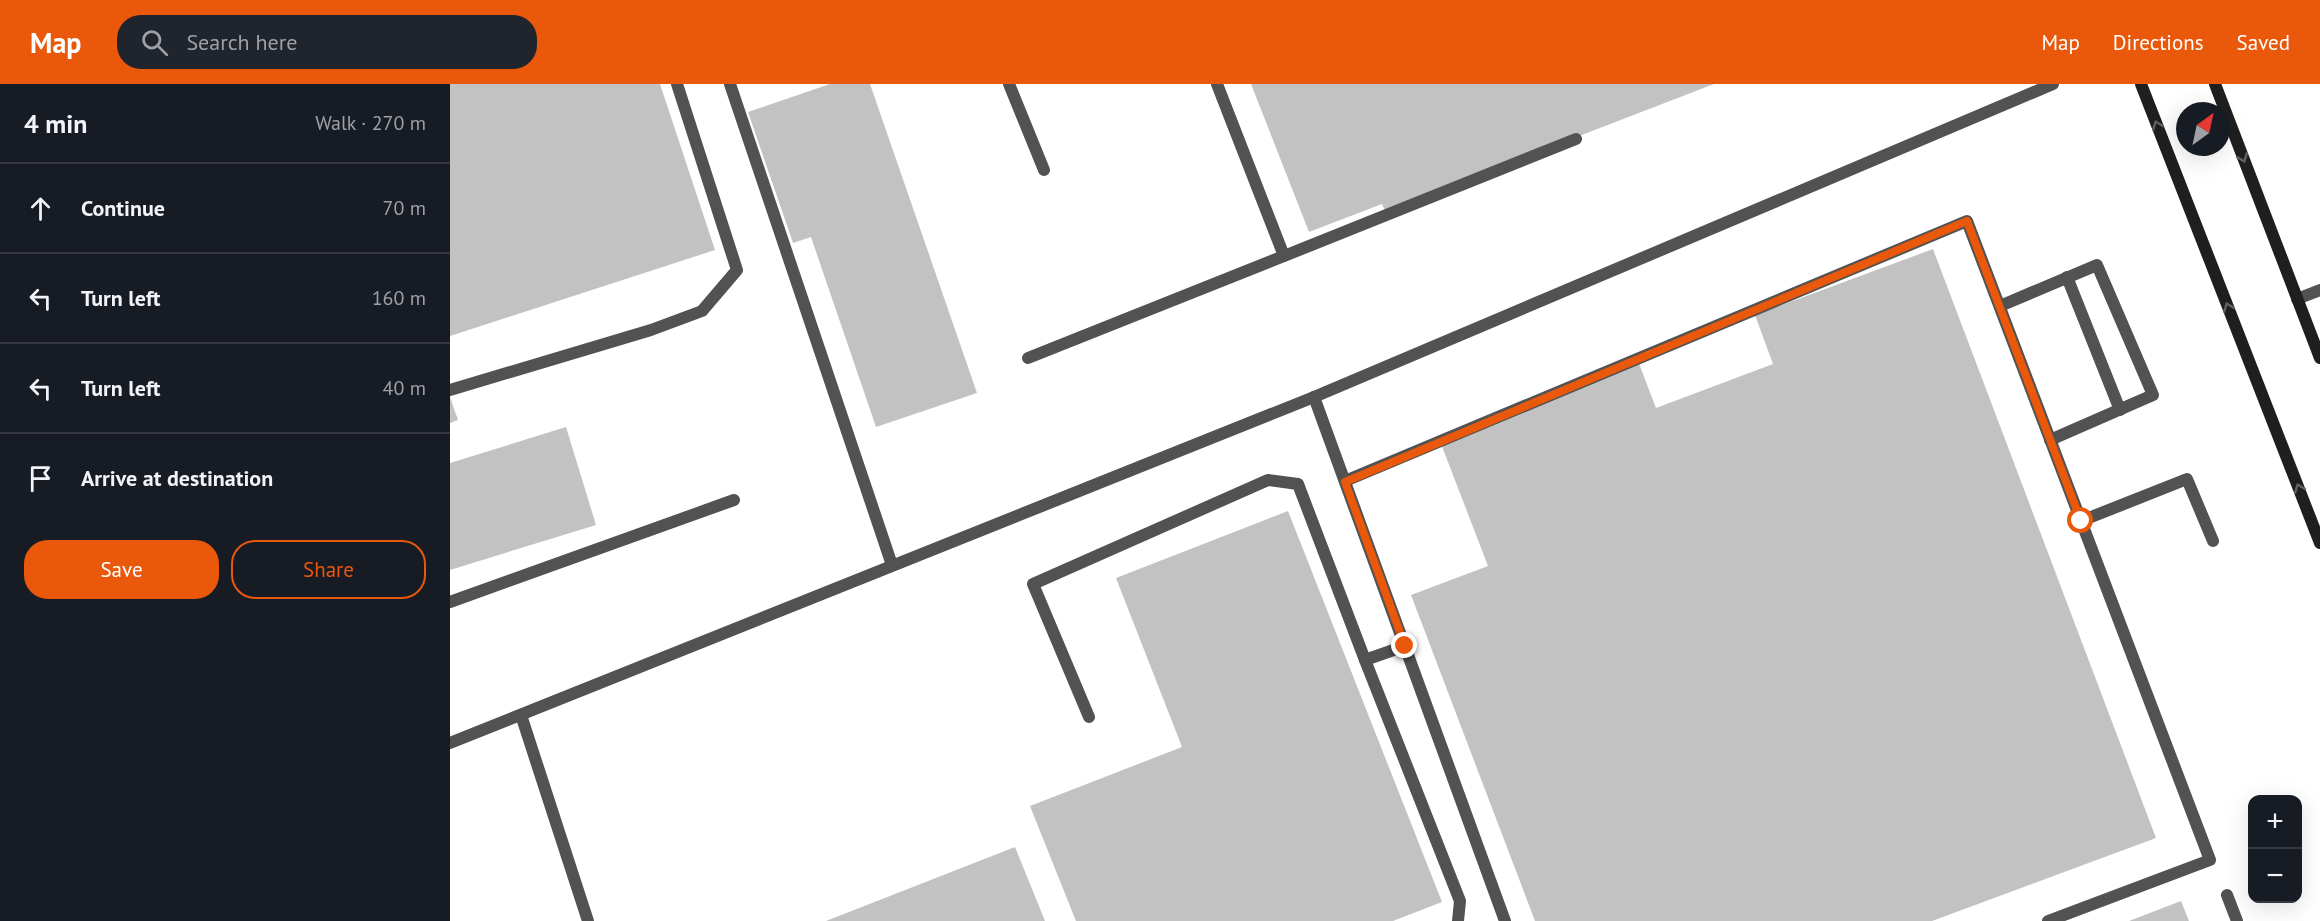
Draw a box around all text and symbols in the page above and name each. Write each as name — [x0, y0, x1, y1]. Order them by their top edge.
search box — [117, 15, 537, 69]
text: Map — [30, 24, 81, 61]
icon: search — [138, 26, 171, 59]
text: Search here — [186, 28, 297, 56]
text: Map — [2041, 29, 2080, 56]
text: Directions — [2113, 29, 2204, 56]
text: Saved — [2237, 29, 2290, 56]
north arrow — [2176, 102, 2230, 156]
text: 4 min — [24, 107, 87, 140]
text: Walk · 270 m — [315, 110, 426, 136]
one-way arrow — [2152, 120, 2164, 131]
one-way arrow — [2236, 152, 2248, 163]
icon: ahead — [24, 192, 57, 225]
text: Continue — [81, 194, 165, 222]
text: 70 m — [383, 195, 426, 221]
icon: left — [24, 282, 57, 315]
text: Turn left — [81, 284, 161, 312]
text: 160 m — [372, 285, 426, 311]
one-way arrow — [2223, 302, 2235, 313]
icon: left — [24, 372, 57, 405]
text: Turn left — [81, 374, 161, 402]
text: 40 m — [383, 375, 426, 401]
icon: arrive — [24, 462, 57, 495]
text: Arrive at destination — [81, 464, 273, 492]
one-way arrow — [2294, 484, 2306, 495]
route start — [2067, 507, 2093, 533]
button: Save — [24, 540, 219, 599]
button: Share — [231, 540, 426, 599]
route end — [1391, 632, 1417, 658]
map controls — [2248, 795, 2302, 903]
button: + — [2248, 795, 2302, 849]
button: − — [2248, 849, 2302, 903]

